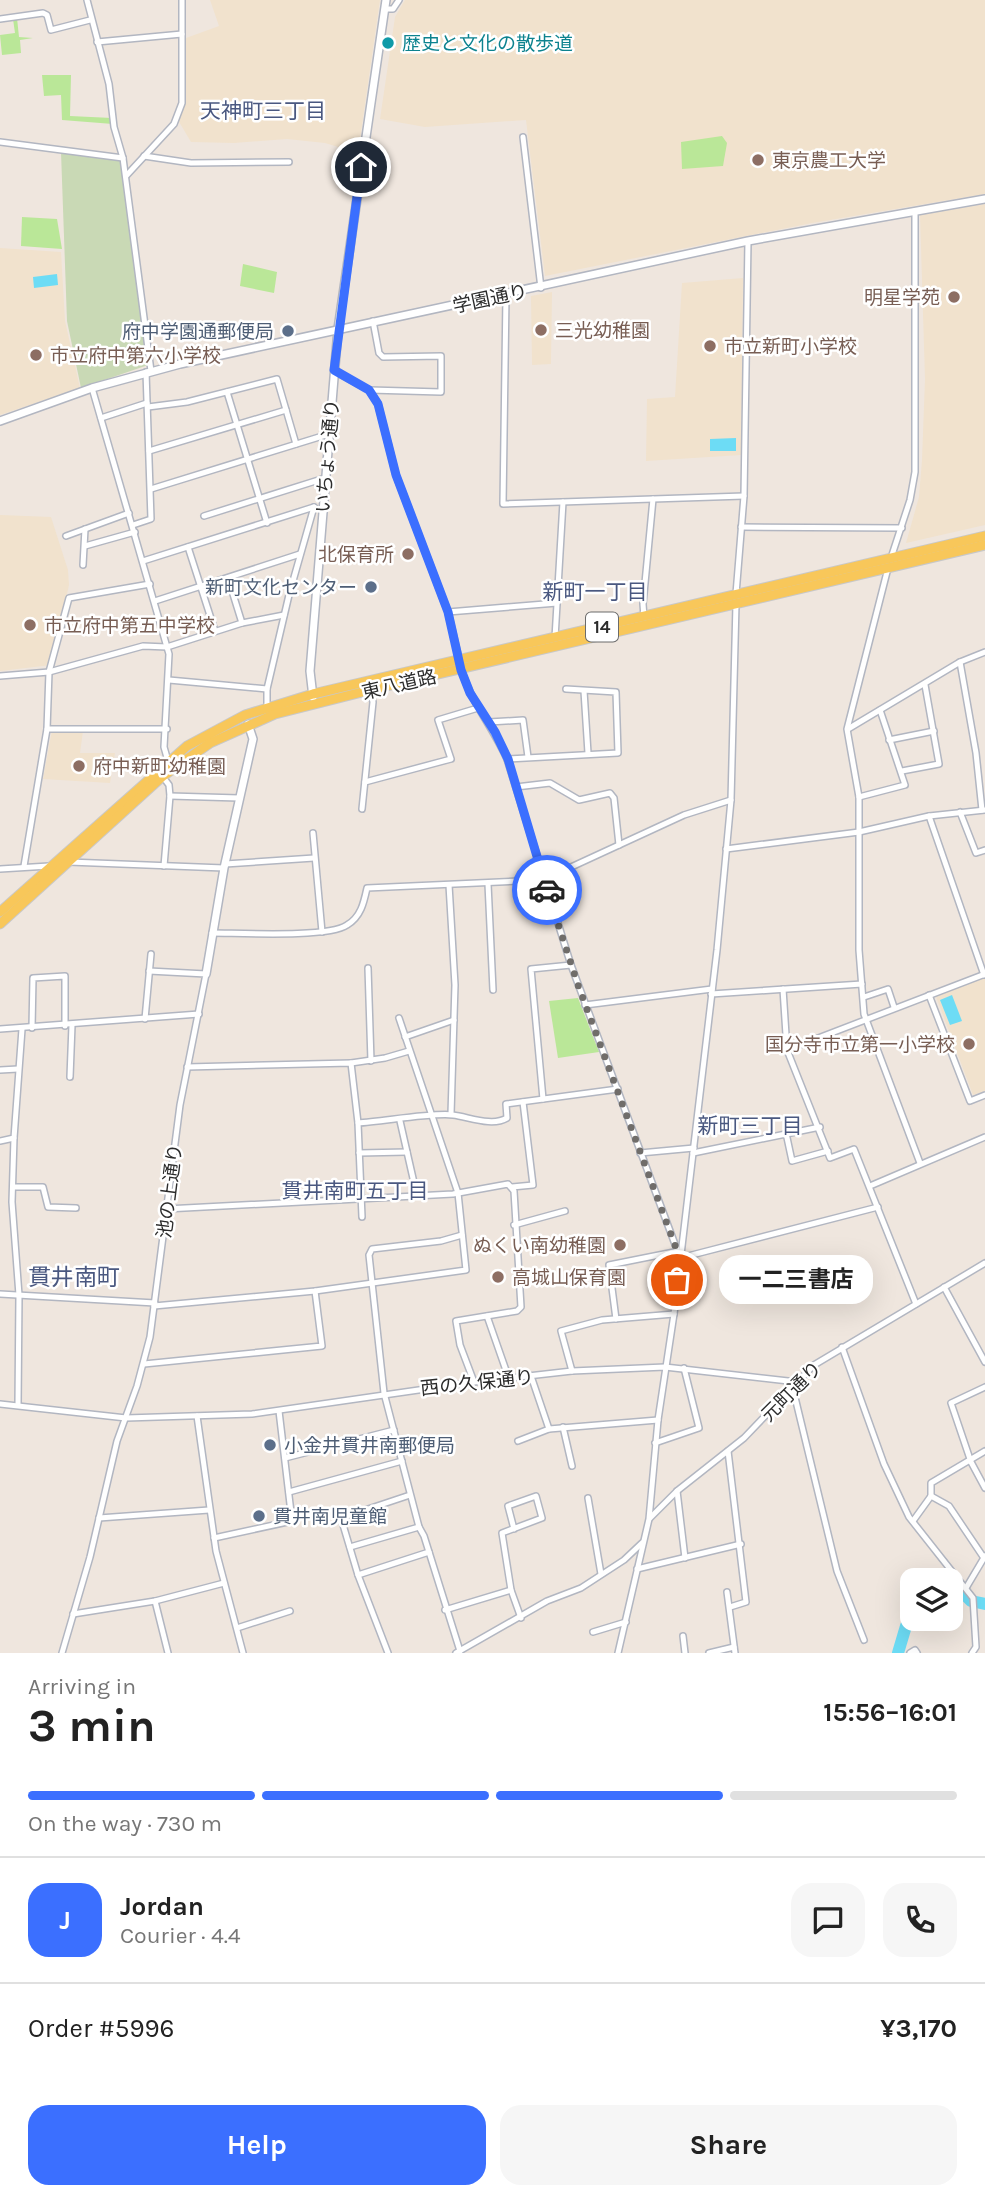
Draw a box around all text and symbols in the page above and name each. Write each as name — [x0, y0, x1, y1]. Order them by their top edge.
place label: 歴史と文化の散歩道 — [402, 33, 573, 55]
marker: 歴史と文化の散歩道 — [380, 35, 396, 51]
district label: 天神町三丁目 — [200, 99, 326, 123]
pin — [331, 137, 391, 197]
icon: home — [342, 148, 380, 186]
place label: 東京農工大学 — [772, 150, 886, 172]
marker: 東京農工大学 — [750, 152, 766, 168]
street label: 学園通り — [451, 280, 530, 318]
place label: 明星学苑 — [864, 287, 940, 309]
marker: 明星学苑 — [946, 289, 962, 305]
place label: 三光幼稚園 — [555, 320, 650, 342]
place label: 府中学園通郵便局 — [122, 321, 274, 343]
marker: 三光幼稚園 — [533, 322, 549, 338]
marker: 府中学園通郵便局 — [280, 323, 296, 339]
place label: 市立新町小学校 — [724, 336, 857, 358]
marker: 市立新町小学校 — [702, 338, 718, 354]
place label: 市立府中第六小学校 — [50, 345, 221, 367]
marker: 市立府中第六小学校 — [28, 347, 44, 363]
street label: いちょう通り — [312, 398, 344, 514]
place label: 北保育所 — [318, 544, 394, 566]
marker: 北保育所 — [400, 546, 416, 562]
place label: 新町文化センター — [205, 577, 357, 599]
marker: 新町文化センター — [363, 579, 379, 595]
district label: 新町一丁目 — [543, 580, 648, 604]
road number: 14 — [586, 612, 618, 642]
place label: 市立府中第五中学校 — [44, 615, 215, 637]
marker: 市立府中第五中学校 — [22, 617, 38, 633]
street label: 東八道路 — [360, 666, 439, 704]
place label: 府中新町幼稚園 — [93, 756, 226, 778]
marker: 府中新町幼稚園 — [71, 758, 87, 774]
courier — [512, 855, 582, 925]
icon: car — [528, 871, 566, 909]
place label: 国分寺市立第一小学校 — [765, 1034, 955, 1056]
marker: 国分寺市立第一小学校 — [961, 1036, 977, 1052]
district label: 新町三丁目 — [698, 1114, 803, 1138]
street label: 池の上通り — [153, 1143, 187, 1240]
district label: 貫井南町五丁目 — [282, 1179, 429, 1203]
place label: ぬくい南幼稚園 — [473, 1235, 606, 1257]
marker: ぬくい南幼稚園 — [612, 1237, 628, 1253]
pin — [647, 1250, 707, 1310]
callout: 一二三書店 — [719, 1256, 873, 1304]
icon: bag — [658, 1261, 696, 1299]
district label: 貫井南町 — [28, 1264, 120, 1291]
text: 一二三書店 — [739, 1266, 854, 1293]
place label: 高城山保育園 — [512, 1267, 626, 1289]
marker: 高城山保育園 — [490, 1269, 506, 1285]
street label: 元町通り — [757, 1357, 826, 1426]
street label: 西の久保通り — [419, 1366, 535, 1400]
place label: 小金井貫井南郵便局 — [284, 1435, 455, 1457]
marker: 小金井貫井南郵便局 — [262, 1437, 278, 1453]
place label: 貫井南児童館 — [273, 1506, 387, 1528]
marker: 貫井南児童館 — [251, 1508, 267, 1524]
map controls — [900, 1568, 963, 1631]
button: layers — [900, 1568, 963, 1631]
text: Arriving in — [28, 1673, 136, 1700]
text: 15:56–16:01 — [823, 1697, 957, 1728]
text: 3 min — [28, 1699, 156, 1753]
text: On the way · 730 m — [28, 1810, 222, 1837]
button: chat — [791, 1883, 865, 1957]
button: phone — [883, 1883, 957, 1957]
text: Jordan — [120, 1891, 204, 1922]
text: J — [59, 1905, 71, 1936]
text: Courier · 4.4 — [120, 1922, 241, 1949]
text: Order #5996 — [28, 2013, 175, 2044]
text: ¥3,170 — [880, 2013, 957, 2044]
button: Help — [28, 2105, 486, 2185]
button: Share — [500, 2105, 957, 2185]

